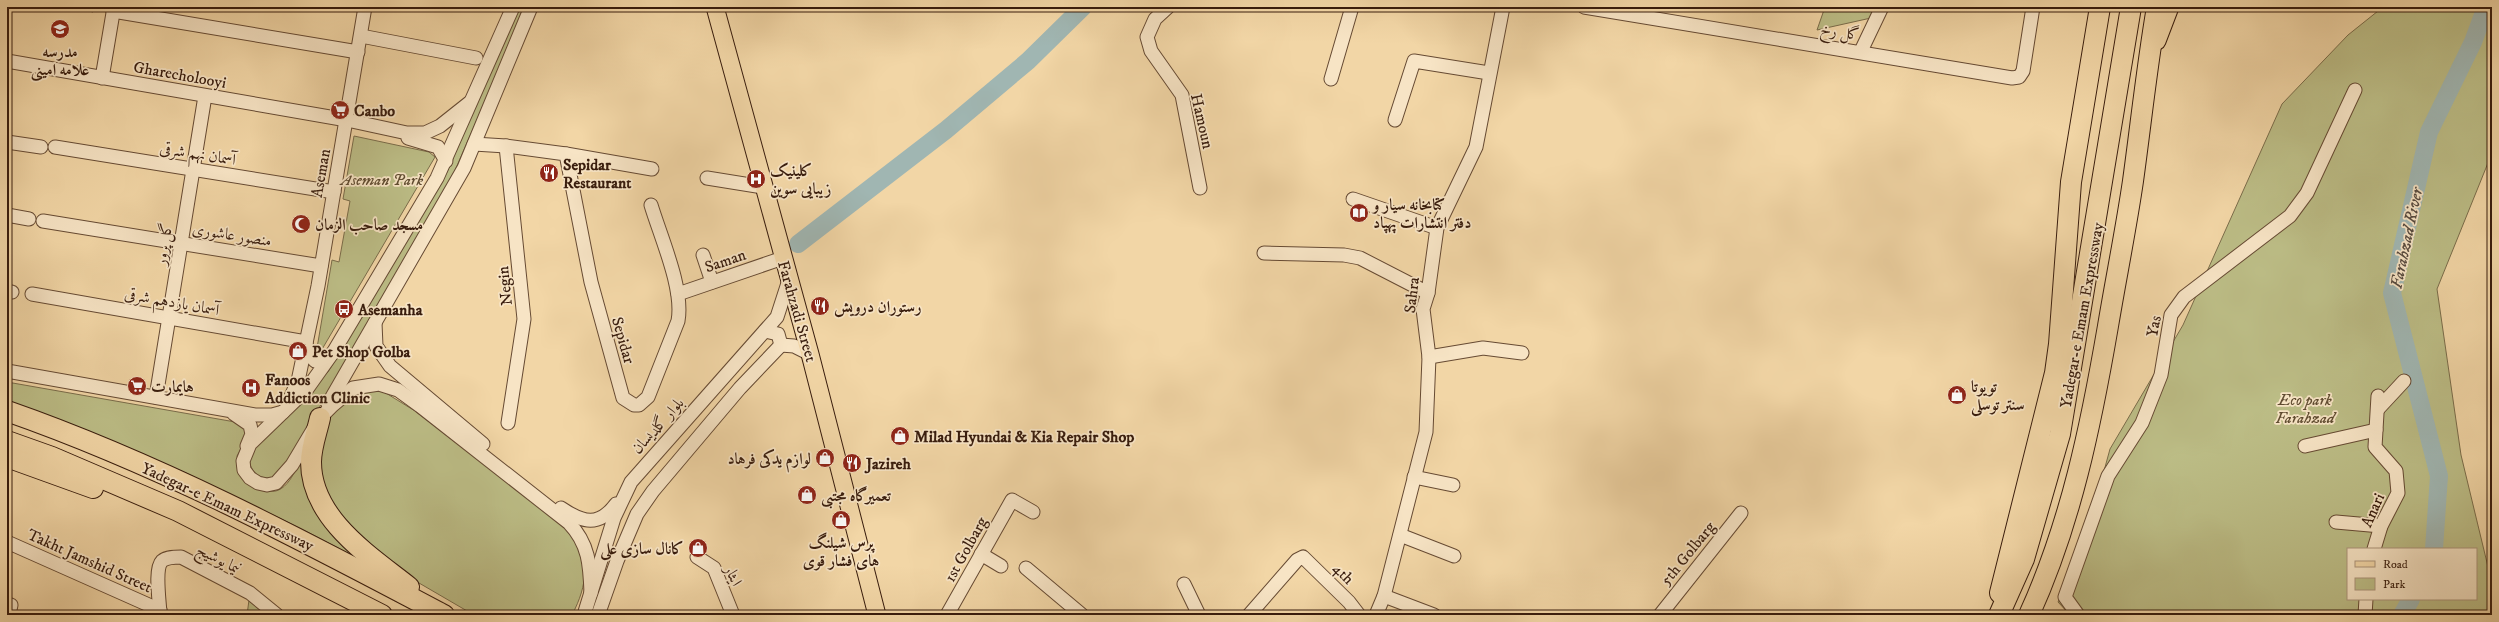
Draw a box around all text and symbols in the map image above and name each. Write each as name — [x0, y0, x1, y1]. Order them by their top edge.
school or university icon: مدرسه علامه امینی — [49, 18, 71, 40]
street label: گل رخ — [1818, 19, 1861, 49]
place label: مدرسه علامه امینی — [31, 42, 89, 82]
street label: Gharecholooyi — [132, 57, 228, 93]
street label: Hamoun — [1186, 92, 1218, 151]
supermarket icon: Canbo — [329, 99, 351, 121]
place label: Canbo — [354, 101, 395, 121]
street label: آسمان نهم شرقی — [158, 138, 239, 175]
street label: Aseman — [307, 147, 335, 199]
place label: Sepidar Restaurant — [563, 155, 632, 193]
place label: کلینیک زیبایی سوین — [770, 161, 832, 199]
restaurant icon: Sepidar Restaurant — [538, 162, 560, 184]
hospital icon: کلینیک زیبایی سوین — [745, 168, 767, 190]
park label: Aseman Park — [339, 170, 424, 190]
water label: Farahzad River — [2386, 184, 2429, 291]
place label: کتابخانه سیار و دفتر انتشارات پهپاد — [1371, 195, 1471, 234]
library icon: کتابخانه سیار و دفتر انتشارات پهپاد — [1348, 202, 1370, 224]
mosque icon: مسجد صاحب الزمان — [290, 213, 312, 235]
place label: مسجد صاحب الزمان — [315, 215, 423, 235]
street label: منصور عاشوری — [191, 219, 273, 251]
street label: Yadegar-e Emam Expressway — [2056, 220, 2108, 410]
street label: گل پرور — [150, 221, 178, 269]
street label: Saman — [702, 244, 749, 277]
street label: Farahzadi Street — [773, 258, 821, 364]
street label: Negin — [493, 264, 517, 307]
street label: Sahra — [1400, 276, 1424, 314]
street label: آسمان یازدهم شرقی — [122, 284, 222, 325]
restaurant icon: رستوران درویش — [809, 295, 831, 317]
place label: رستوران درویش — [834, 297, 922, 318]
bus stop icon: Asemanha — [333, 298, 355, 320]
place label: Asemanha — [357, 300, 424, 320]
street label: Sepidar — [607, 314, 639, 366]
street label: Yas — [2142, 314, 2166, 339]
shop icon: Pet Shop Golba — [287, 340, 309, 362]
place label: Pet Shop Golba — [312, 342, 411, 362]
place label: Fanoos Addiction Clinic — [264, 370, 370, 408]
supermarket icon: هایمارت — [126, 375, 148, 397]
place label: هایمارت — [151, 377, 194, 397]
hospital icon: Fanoos Addiction Clinic — [240, 377, 262, 399]
place label: تویوتا سنتر توسلی — [1970, 377, 2024, 417]
shop icon: تویوتا سنتر توسلی — [1946, 384, 1968, 406]
park label: Eco park Farahzad — [2275, 390, 2337, 428]
street label: بلوار گلدیسان — [627, 393, 688, 458]
shop icon: Milad Hyundai & Kia Repair Shop — [889, 425, 911, 447]
place label: Milad Hyundai & Kia Repair Shop — [914, 427, 1134, 447]
shop icon: لوازم یدکی فرهاد — [814, 447, 836, 469]
place label: لوازم یدکی فرهاد — [727, 449, 811, 473]
restaurant icon: Jazireh — [841, 452, 863, 474]
place label: Jazireh — [864, 454, 911, 474]
street label: Yadegar-e Emam Expressway — [138, 458, 317, 556]
shop icon: تعمیرگاه مجتبی — [796, 484, 818, 506]
place label: تعمیرگاه مجتبی — [821, 486, 892, 509]
street label: Anari — [2357, 490, 2389, 531]
shop icon: پرس شیلنگ های فشار قوی — [830, 509, 852, 531]
street label: 1st Golbarg — [940, 513, 992, 586]
street label: 5th Golbarg — [1656, 517, 1720, 590]
street label: Takht Jamshid Street — [24, 524, 155, 597]
place label: پرس شیلنگ های فشار قوی — [803, 532, 879, 571]
shop icon: کانال سازی علی — [687, 537, 709, 559]
street label: نیما یوشیج — [191, 539, 244, 582]
place label: کانال سازی علی — [599, 539, 684, 561]
legend — [2347, 548, 2477, 600]
text: Road — [2383, 557, 2408, 572]
street label: 4th — [1328, 559, 1359, 589]
street label: ایثار — [719, 560, 747, 589]
text: Park — [2383, 577, 2405, 592]

